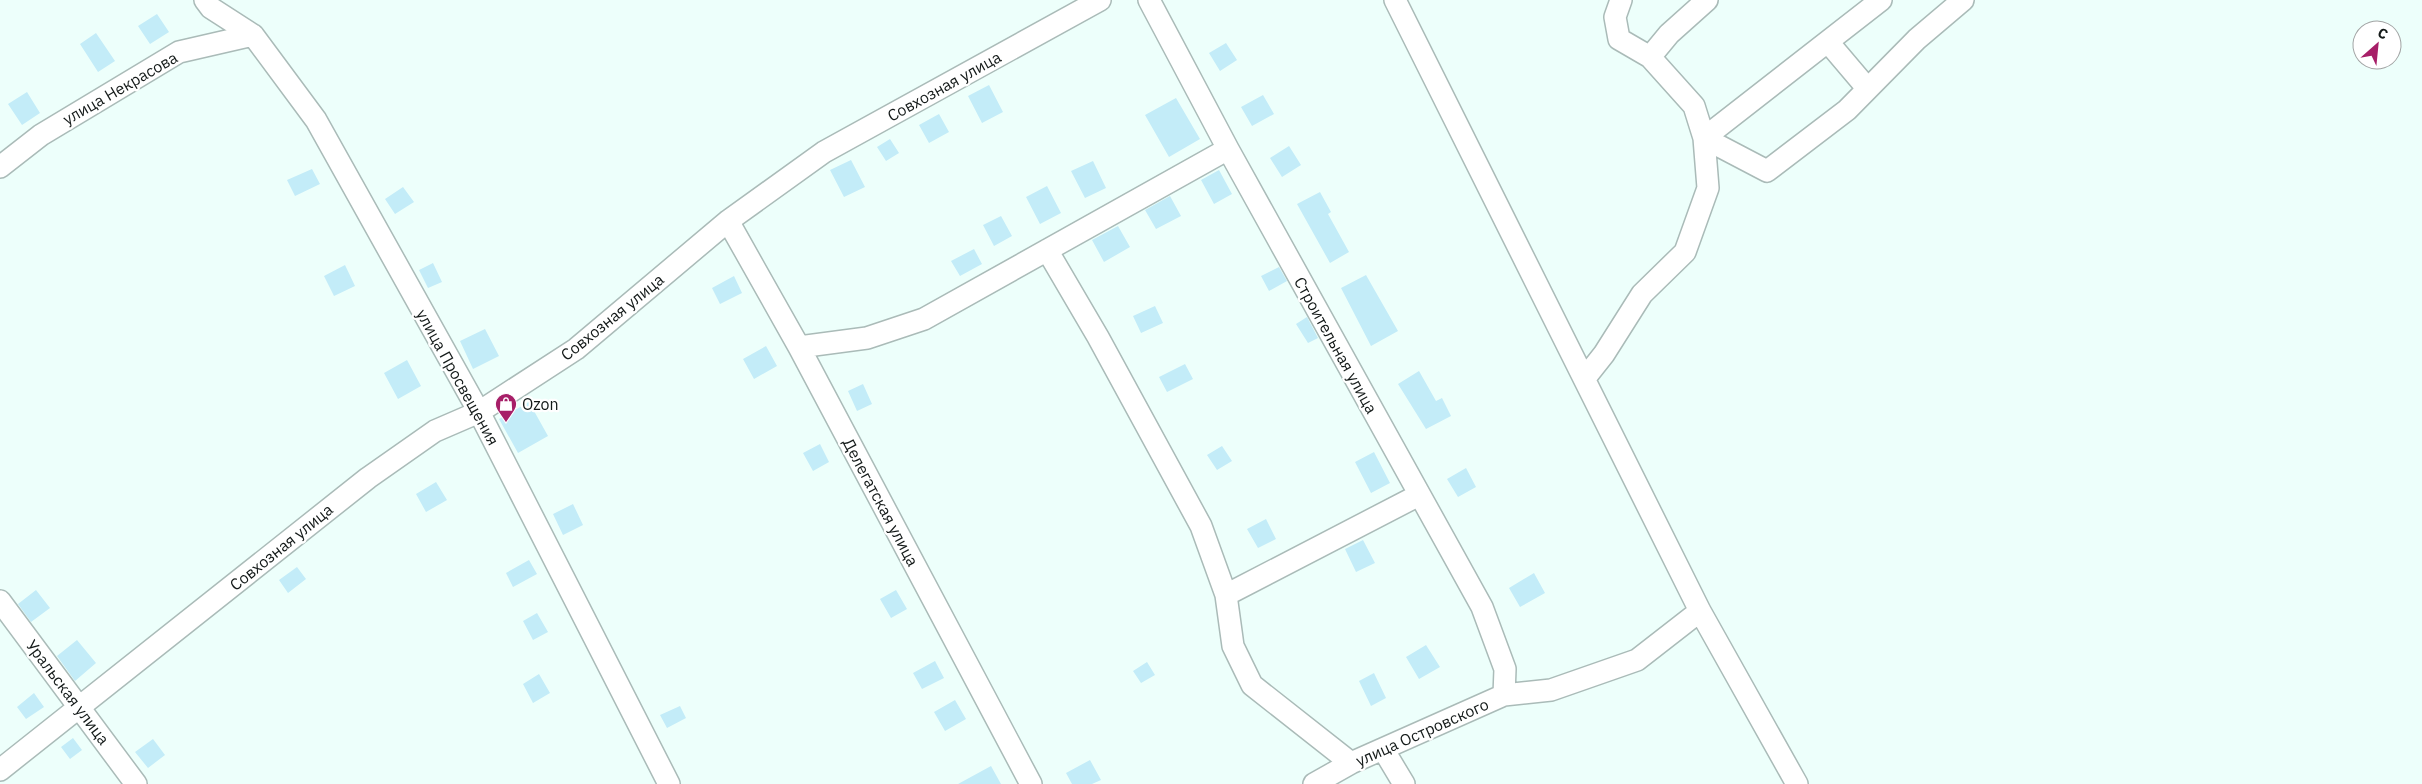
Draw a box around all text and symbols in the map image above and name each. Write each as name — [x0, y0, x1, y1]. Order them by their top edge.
north arrow — [2352, 20, 2402, 70]
text: С — [2375, 23, 2391, 44]
street label: Совхозная улица — [884, 46, 1005, 126]
street label: улица Некрасова — [59, 47, 181, 129]
street label: Совхозная улица — [556, 269, 668, 365]
street label: Строительная улица — [1290, 273, 1382, 417]
street label: улица Просвещения — [412, 305, 504, 449]
shop icon: Ozon — [494, 392, 518, 423]
place label: Ozon — [522, 394, 559, 414]
street label: Делегатская улица — [839, 434, 923, 570]
street label: Совхозная улица — [225, 499, 337, 595]
street label: Уральская улица — [22, 636, 114, 749]
street label: улица Островского — [1352, 694, 1492, 770]

